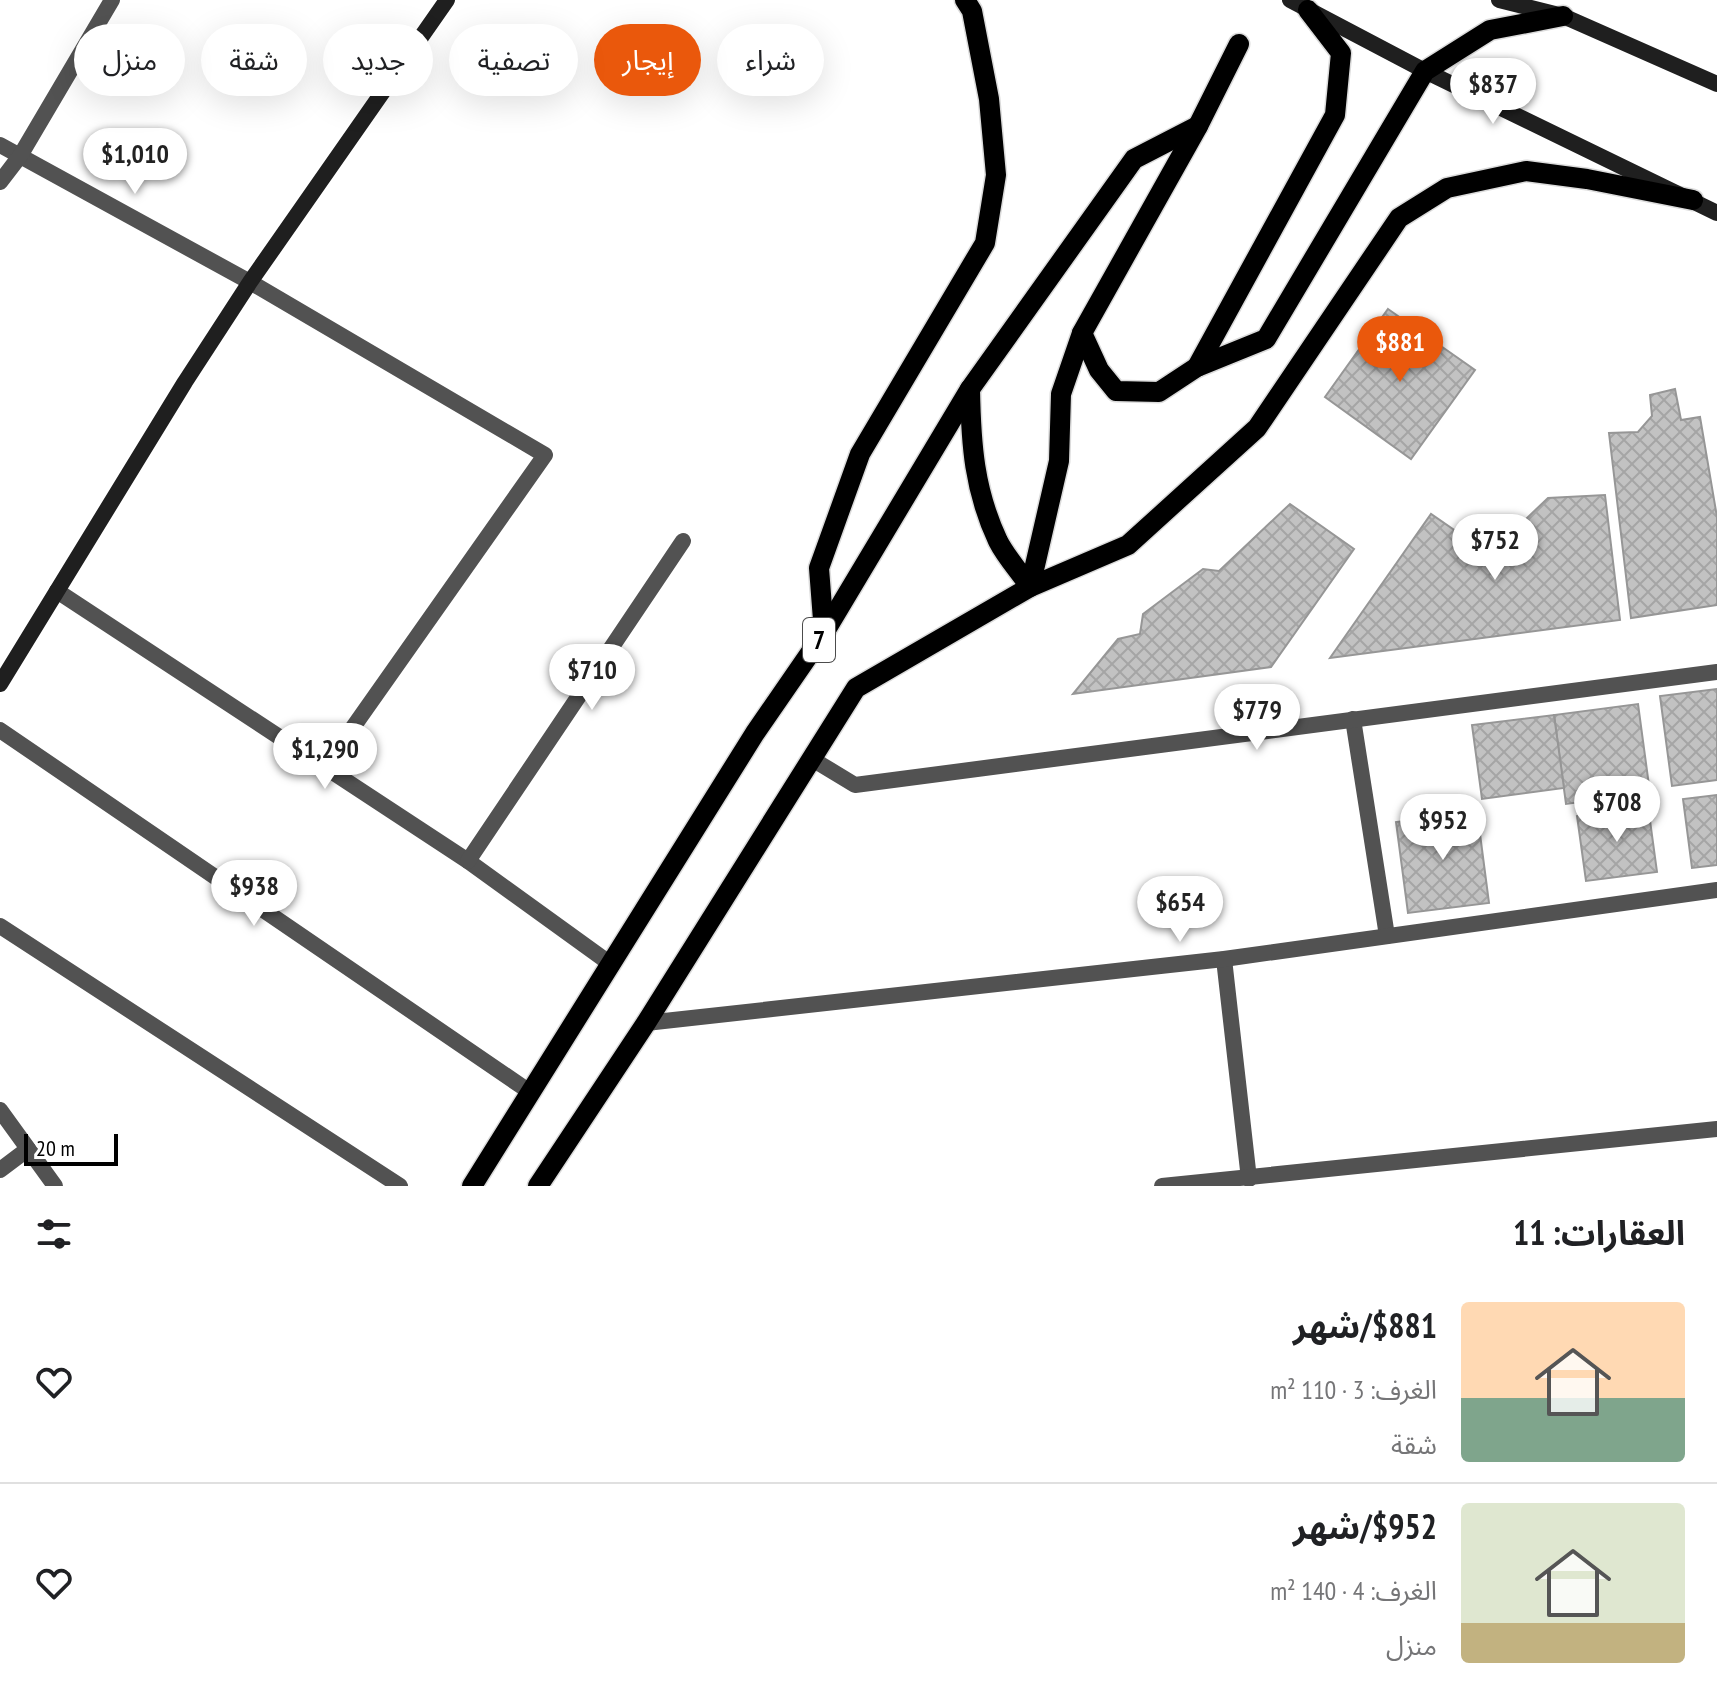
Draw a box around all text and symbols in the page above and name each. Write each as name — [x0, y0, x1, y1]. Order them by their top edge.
chip: منزل — [74, 24, 185, 96]
chip: شقة — [201, 24, 307, 96]
chip: جديد — [323, 24, 433, 96]
chip: تصفية — [449, 24, 578, 96]
chip: إيجار — [594, 24, 701, 96]
chip: شراء — [717, 24, 824, 96]
pin: $837 — [1446, 58, 1540, 126]
text: $837 — [1468, 67, 1518, 100]
pin: $1,010 — [70, 128, 200, 196]
text: $1,010 — [101, 137, 169, 170]
pin: $881 — [1353, 316, 1447, 384]
text: $881 — [1375, 325, 1425, 358]
pin: $752 — [1448, 514, 1542, 582]
text: $752 — [1470, 523, 1520, 556]
road number: 7 — [803, 618, 835, 662]
pin: $710 — [545, 644, 639, 712]
text: $710 — [567, 653, 617, 686]
pin: $779 — [1210, 684, 1304, 752]
text: $779 — [1232, 693, 1282, 726]
pin: $1,290 — [260, 723, 390, 791]
text: $1,290 — [291, 732, 359, 765]
pin: $708 — [1570, 776, 1664, 844]
text: $708 — [1592, 785, 1642, 818]
pin: $952 — [1396, 794, 1490, 862]
text: $952 — [1418, 803, 1468, 836]
pin: $938 — [207, 860, 301, 928]
text: $938 — [229, 869, 279, 902]
pin: $654 — [1133, 876, 1227, 944]
text: $654 — [1155, 885, 1205, 918]
scale bar — [24, 1130, 118, 1166]
text: 20 m — [36, 1134, 75, 1162]
text: العقارات: 11 — [1513, 1210, 1685, 1254]
icon: filters — [32, 1212, 76, 1256]
text: $881/شهر — [1293, 1303, 1437, 1347]
icon: home — [1525, 1334, 1621, 1430]
icon: heart — [32, 1360, 76, 1404]
text: الغرف: 3 · 110 m² — [1270, 1373, 1437, 1406]
text: شقة — [1391, 1428, 1437, 1461]
text: $952/شهر — [1293, 1504, 1437, 1548]
icon: home — [1525, 1535, 1621, 1631]
icon: heart — [32, 1561, 76, 1605]
text: الغرف: 4 · 140 m² — [1270, 1574, 1437, 1607]
text: منزل — [1386, 1629, 1437, 1662]

